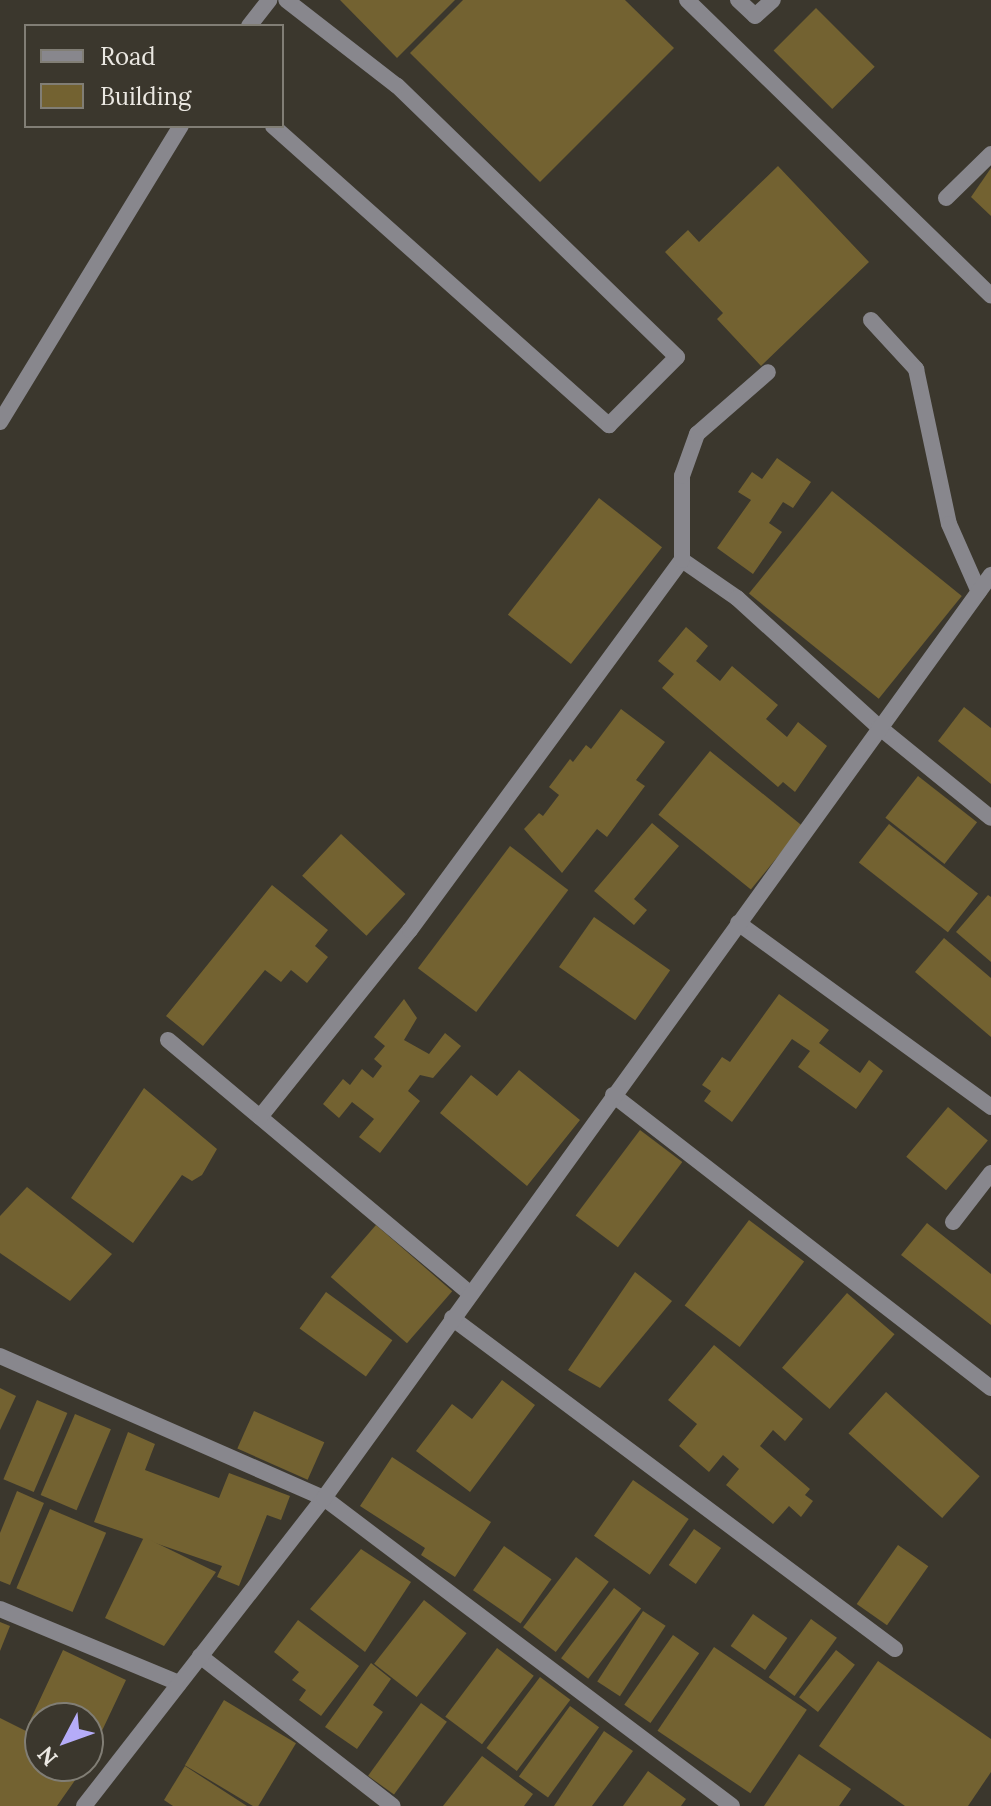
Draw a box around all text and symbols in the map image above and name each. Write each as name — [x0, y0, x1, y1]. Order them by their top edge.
legend — [24, 24, 284, 128]
text: Road — [100, 41, 156, 72]
text: Building — [100, 81, 191, 112]
north arrow — [24, 1702, 104, 1782]
text: N — [31, 1741, 64, 1772]

